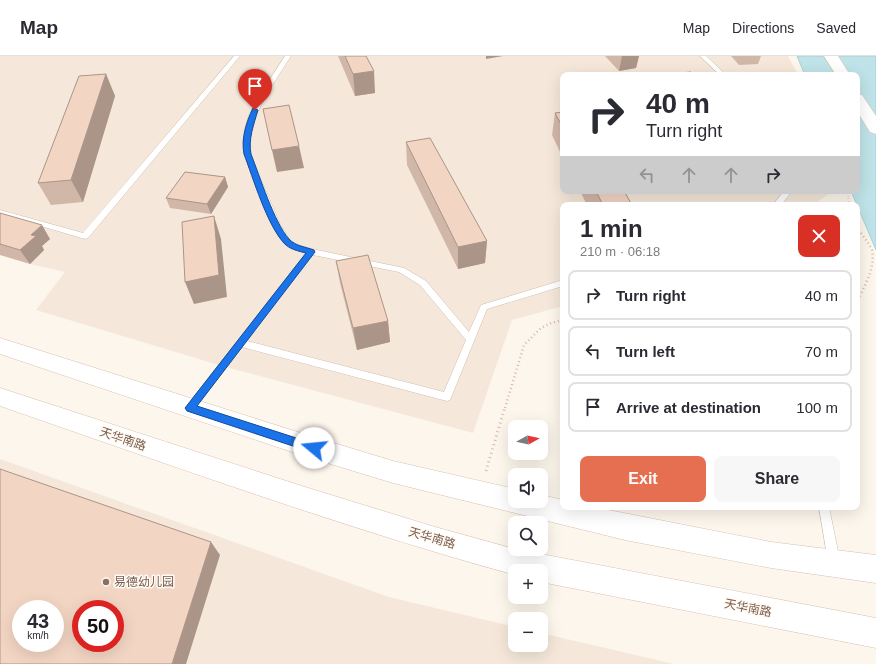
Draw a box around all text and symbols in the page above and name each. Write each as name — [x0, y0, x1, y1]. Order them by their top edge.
text: Map — [20, 17, 58, 38]
text: Map — [683, 20, 710, 36]
text: Directions — [732, 20, 794, 36]
text: Saved — [816, 20, 856, 36]
pin — [238, 69, 272, 110]
icon: arrive — [244, 75, 266, 97]
icon: right — [580, 88, 632, 140]
text: 40 m — [646, 88, 710, 119]
text: Turn right — [646, 121, 722, 141]
icon: left — [636, 164, 658, 186]
icon: ahead — [678, 164, 700, 186]
icon: ahead — [720, 164, 742, 186]
icon: right — [762, 164, 784, 186]
text: 1 min — [580, 215, 643, 242]
button: close — [798, 215, 840, 257]
text: 210 m · 06:18 — [580, 244, 660, 259]
icon: right — [582, 284, 604, 306]
text: Turn right — [616, 287, 686, 304]
text: 40 m — [805, 287, 838, 304]
icon: left — [582, 340, 604, 362]
text: Turn left — [616, 343, 675, 360]
text: 70 m — [805, 343, 838, 360]
icon: arrive — [582, 396, 604, 418]
text: Arrive at destination — [616, 399, 761, 416]
text: 100 m — [796, 399, 838, 416]
north arrow — [508, 420, 548, 460]
map controls — [508, 420, 548, 652]
street label: 天华南路 — [98, 425, 148, 453]
position arrow — [293, 427, 335, 469]
button: Exit — [580, 456, 706, 502]
button: Share — [714, 456, 840, 502]
button: sound — [508, 468, 548, 508]
button: search — [508, 516, 548, 556]
street label: 天华南路 — [407, 525, 457, 551]
button: + — [508, 564, 548, 604]
place label: 易德幼儿园 — [114, 575, 174, 589]
marker: 易德幼儿园 — [101, 577, 111, 587]
street label: 天华南路 — [723, 597, 773, 619]
speed limit sign: 50 — [72, 600, 124, 652]
text: 43 — [27, 610, 49, 632]
button: − — [508, 612, 548, 652]
text: km/h — [27, 630, 49, 641]

